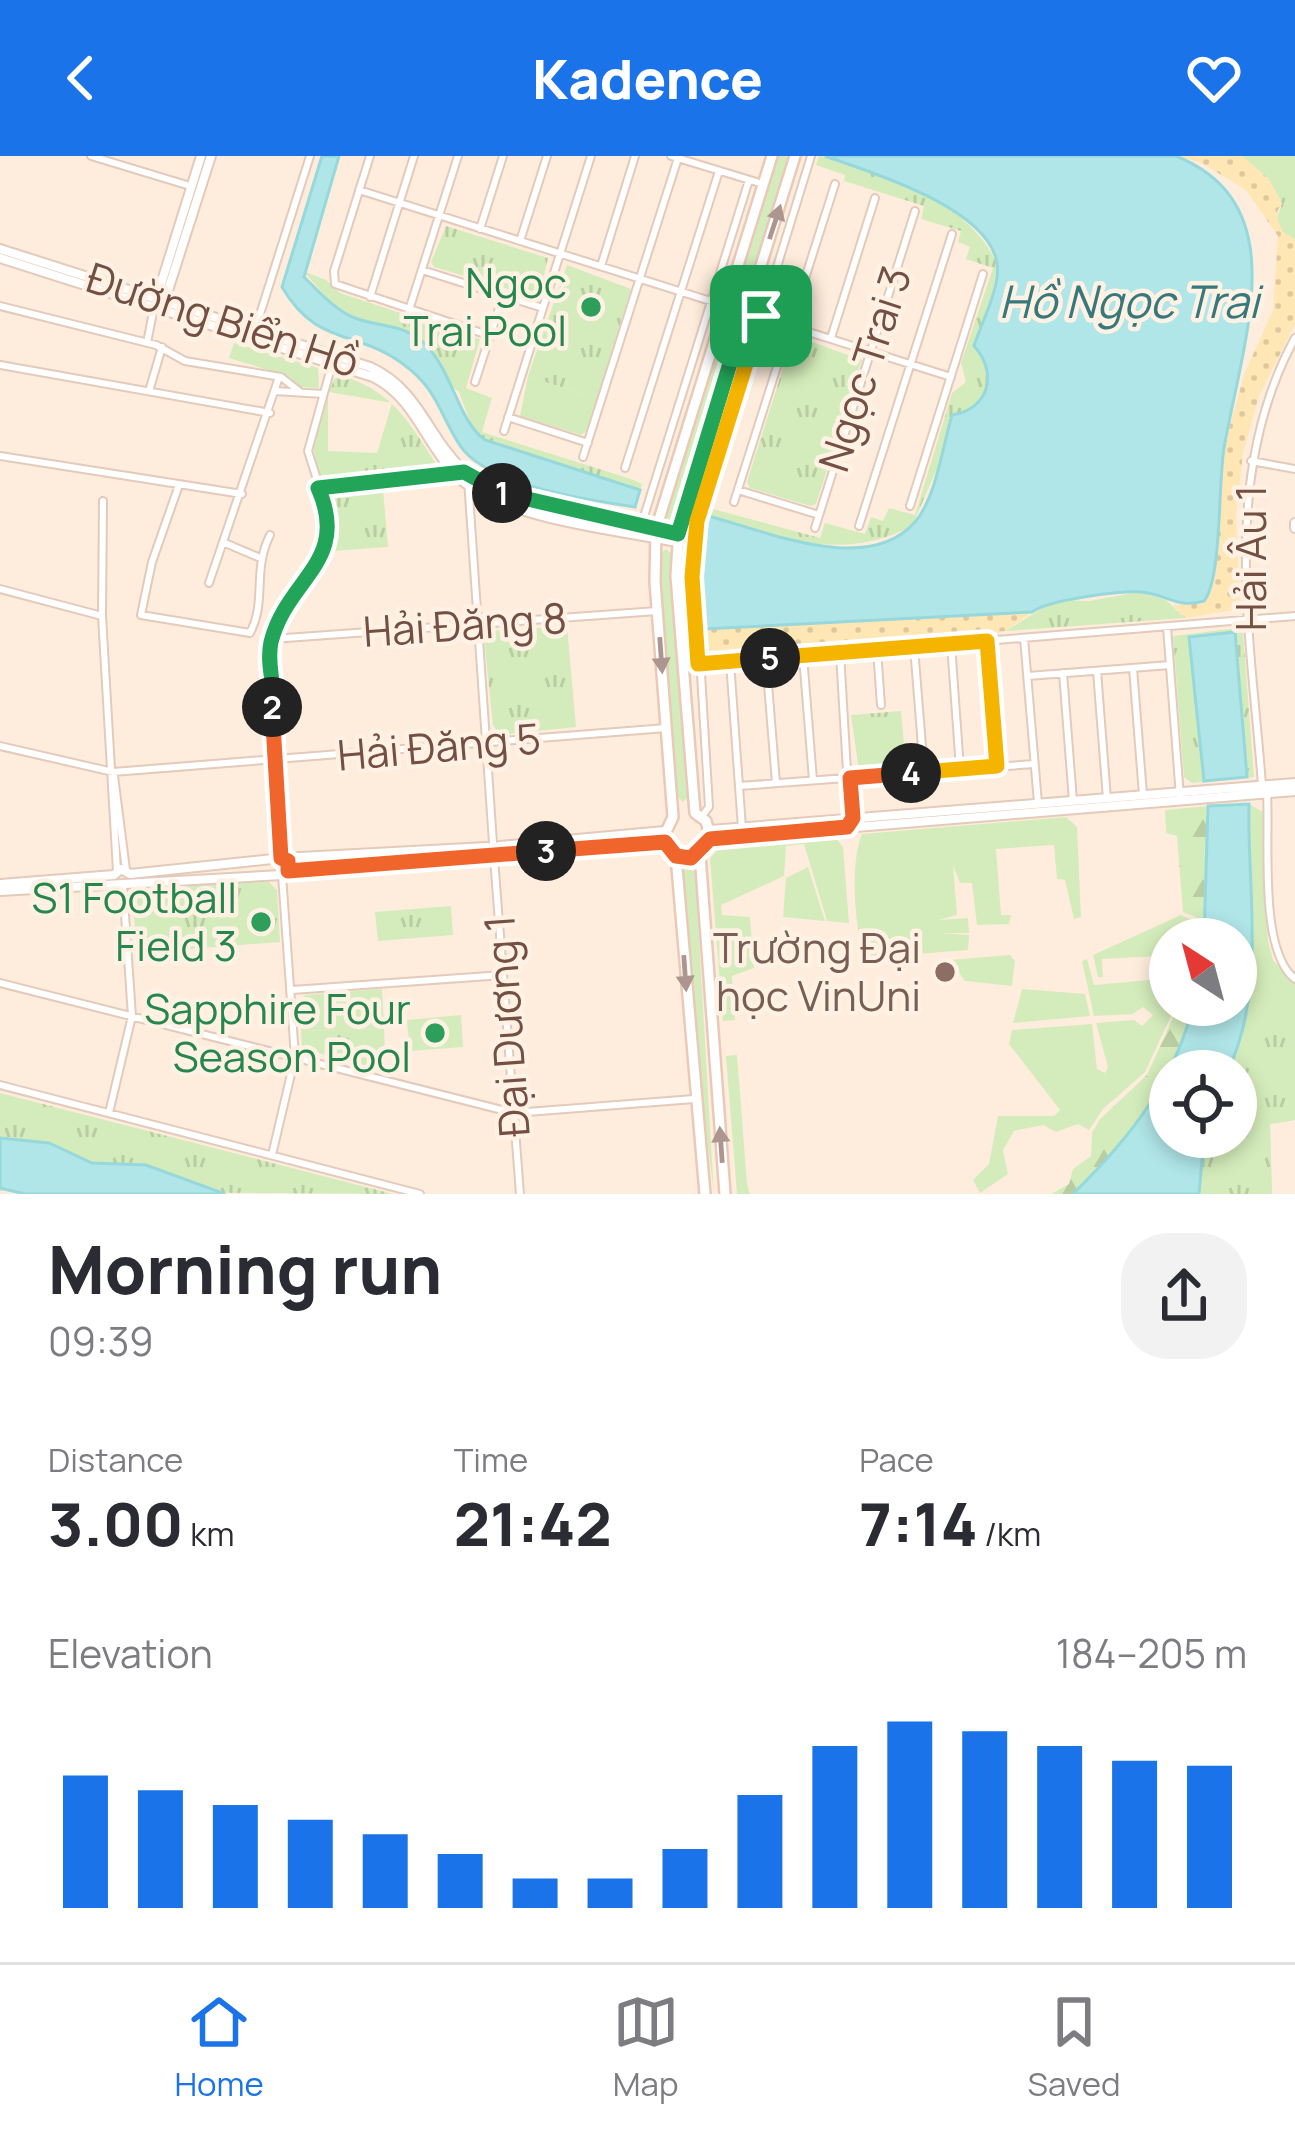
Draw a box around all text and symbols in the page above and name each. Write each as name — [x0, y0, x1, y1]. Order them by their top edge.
text: Kadence — [532, 41, 763, 115]
icon: back — [48, 45, 114, 111]
icon: heart — [1181, 45, 1247, 111]
one-way arrow — [766, 203, 785, 240]
street label: Đường Biển Hồ — [80, 248, 367, 390]
place label: Ngoc Trai Pool — [403, 253, 567, 359]
street label: Ngọc Trai 3 — [804, 259, 924, 479]
pin — [710, 265, 812, 367]
water label: Hồ Ngọc Trai — [999, 270, 1264, 332]
icon: arrive — [728, 283, 794, 349]
marker: Ngoc Trai Pool — [578, 294, 604, 320]
pin: 1 — [472, 463, 532, 523]
text: 1 — [495, 470, 509, 515]
street label: Hải Âu 1 — [1221, 485, 1279, 631]
street label: Hải Đăng 8 — [361, 588, 569, 660]
pin: 5 — [740, 628, 800, 688]
text: 5 — [760, 635, 780, 680]
one-way arrow — [651, 637, 670, 674]
pin: 2 — [242, 677, 302, 737]
text: 2 — [262, 684, 282, 729]
street label: Hải Đăng 5 — [335, 708, 543, 784]
pin: 4 — [881, 743, 941, 803]
text: 4 — [901, 750, 921, 795]
pin: 3 — [516, 821, 576, 881]
text: 3 — [536, 828, 556, 873]
place label: S1 Football Field 3 — [31, 868, 237, 974]
marker: S1 Football Field 3 — [248, 909, 274, 935]
street label: Đại Dương 1 — [469, 913, 543, 1139]
place label: Trường Đại học VinUni — [713, 918, 921, 1024]
north arrow — [1149, 918, 1257, 1026]
map controls — [1149, 918, 1257, 1158]
one-way arrow — [675, 955, 694, 992]
marker: Trường Đại học VinUni — [932, 959, 958, 985]
place label: Sapphire Four Season Pool — [144, 979, 411, 1085]
marker: Sapphire Four Season Pool — [422, 1020, 448, 1046]
button: locate — [1149, 1050, 1257, 1158]
one-way arrow — [712, 1126, 731, 1163]
text: Morning run — [48, 1224, 442, 1314]
button: share — [1121, 1233, 1247, 1359]
text: 09:39 — [48, 1314, 153, 1368]
text: Distance — [48, 1437, 183, 1482]
text: Time — [454, 1437, 528, 1482]
text: Pace — [859, 1437, 934, 1482]
text: 3.00 — [48, 1482, 184, 1564]
text: 21:42 — [454, 1482, 612, 1564]
text: 7:14 — [859, 1482, 978, 1564]
text: km — [184, 1511, 235, 1556]
text: /km — [978, 1511, 1041, 1556]
text: Elevation — [48, 1626, 213, 1680]
text: 184–205 m — [1056, 1626, 1247, 1680]
tab: Home — [174, 1989, 264, 2106]
tab: Map — [613, 1989, 679, 2106]
tab: Saved — [1028, 1989, 1121, 2106]

